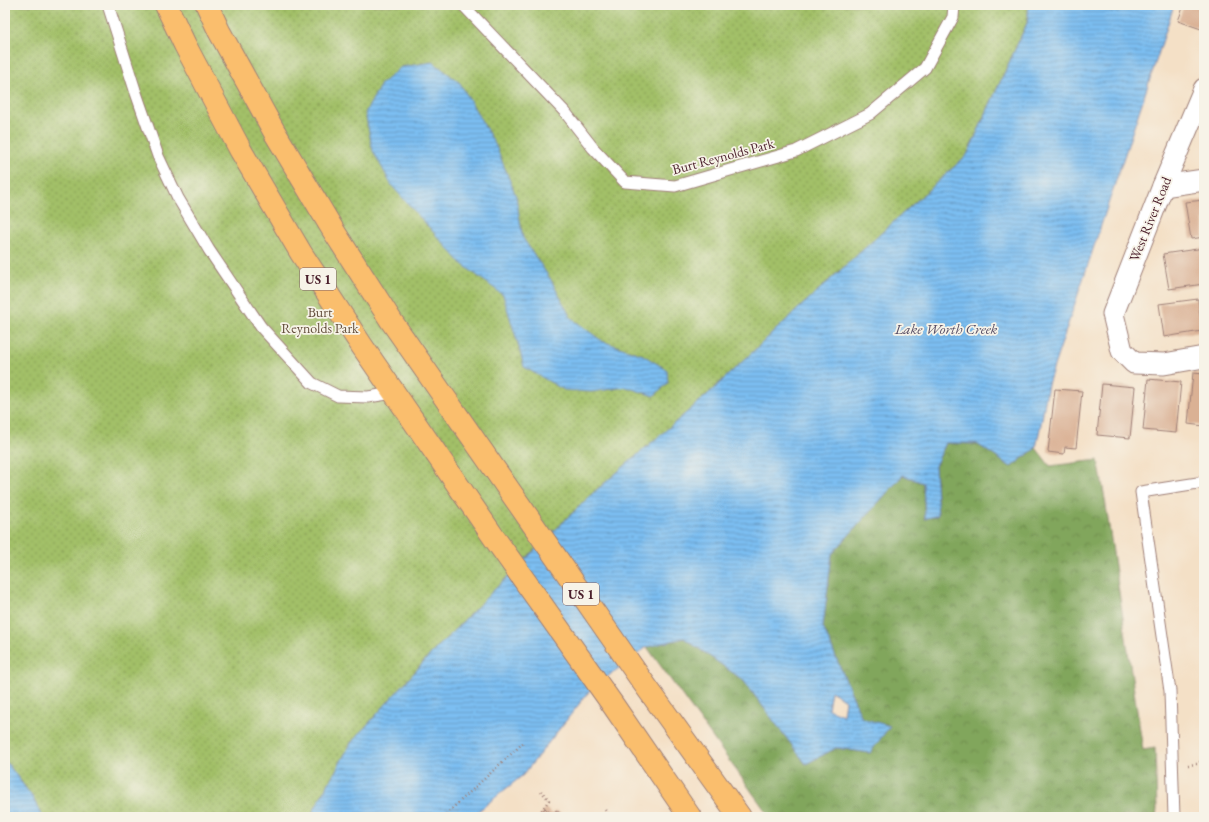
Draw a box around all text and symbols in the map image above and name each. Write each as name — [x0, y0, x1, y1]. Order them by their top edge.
street label: Burt Reynolds Park — [670, 134, 776, 178]
street label: West River Road — [1125, 173, 1176, 264]
road number: US 1 — [300, 268, 336, 290]
park label: Burt Reynolds Park — [281, 303, 359, 337]
water label: Lake Worth Creek — [894, 319, 998, 338]
road number: US 1 — [563, 583, 599, 605]

